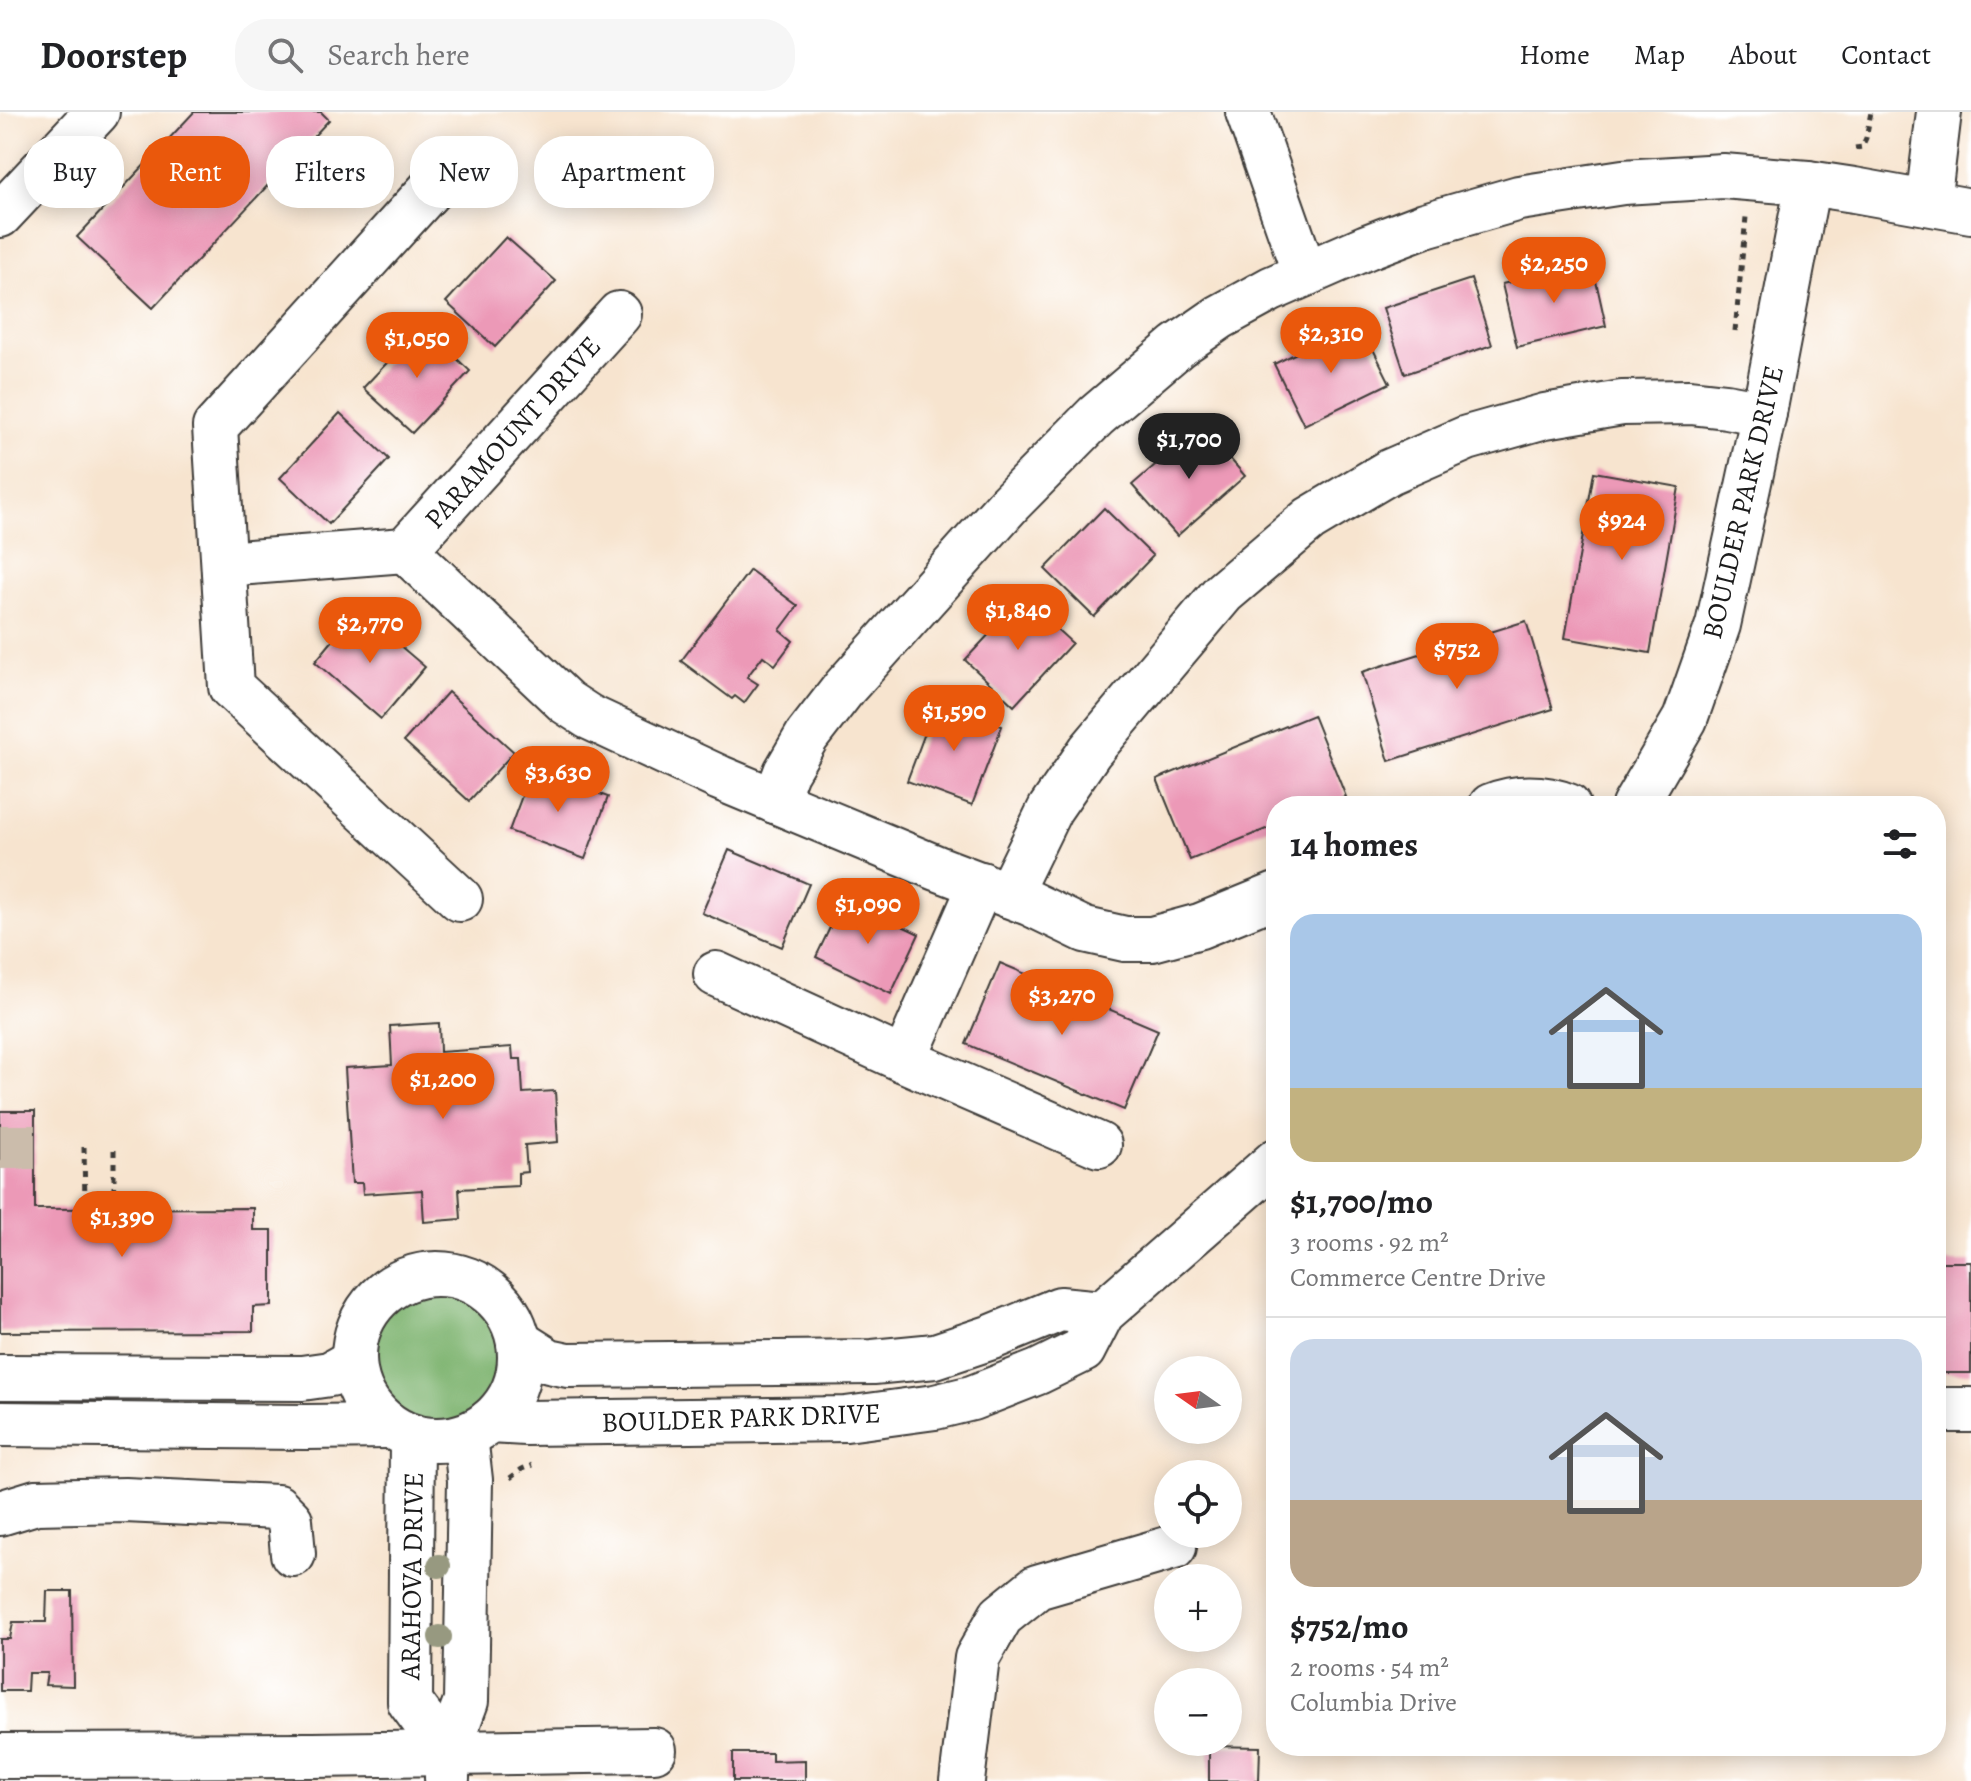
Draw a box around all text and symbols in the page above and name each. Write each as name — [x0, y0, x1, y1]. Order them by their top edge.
search box — [235, 19, 795, 91]
text: Doorstep — [40, 29, 187, 81]
icon: search — [263, 33, 307, 77]
text: Search here — [327, 35, 470, 75]
text: Home — [1519, 36, 1590, 74]
text: Map — [1634, 36, 1685, 74]
text: About — [1729, 36, 1797, 74]
text: Contact — [1841, 36, 1931, 74]
chip: Buy — [24, 136, 124, 208]
chip: Rent — [140, 136, 250, 208]
chip: Filters — [266, 136, 394, 208]
chip: New — [410, 136, 518, 208]
chip: Apartment — [534, 136, 714, 208]
pin: $2,250 — [1489, 237, 1619, 305]
text: $2,250 — [1520, 245, 1588, 280]
pin: $2,310 — [1266, 307, 1396, 375]
pin: $1,050 — [352, 312, 482, 380]
text: $2,310 — [1298, 315, 1364, 350]
text: $1,050 — [384, 320, 450, 355]
street label: PARAMOUNT DRIVE — [416, 328, 610, 537]
street label: BOULDER PARK DRIVE — [1693, 362, 1793, 643]
pin: $1,700 — [1124, 413, 1254, 481]
text: $1,700 — [1156, 421, 1222, 456]
pin: $924 — [1575, 494, 1669, 562]
text: $924 — [1598, 502, 1646, 537]
pin: $1,840 — [953, 584, 1083, 652]
text: $1,840 — [985, 592, 1051, 627]
pin: $2,770 — [305, 597, 435, 665]
text: $2,770 — [337, 605, 403, 640]
pin: $752 — [1410, 623, 1504, 691]
text: $752 — [1434, 631, 1480, 666]
pin: $1,590 — [889, 685, 1019, 753]
text: $1,590 — [922, 693, 986, 728]
pin: $3,630 — [493, 746, 623, 814]
text: $3,630 — [525, 754, 591, 789]
text: 14 homes — [1290, 821, 1418, 868]
icon: filters — [1878, 822, 1922, 866]
pin: $1,090 — [803, 878, 933, 946]
text: $1,090 — [835, 886, 901, 921]
icon: home — [1534, 966, 1678, 1110]
pin: $3,270 — [997, 969, 1127, 1037]
text: $3,270 — [1028, 977, 1096, 1012]
pin: $1,200 — [378, 1053, 508, 1121]
text: $1,200 — [409, 1061, 477, 1096]
text: $1,700/mo — [1290, 1178, 1433, 1225]
pin: $1,390 — [57, 1191, 187, 1259]
text: $1,390 — [90, 1199, 154, 1234]
text: 3 rooms · 92 m² — [1290, 1225, 1449, 1260]
text: Commerce Centre Drive — [1290, 1260, 1546, 1295]
north arrow — [1154, 1356, 1242, 1444]
map controls — [1154, 1356, 1242, 1756]
icon: home — [1534, 1391, 1678, 1535]
street label: BOULDER PARK DRIVE — [601, 1394, 881, 1442]
button: locate — [1154, 1460, 1242, 1548]
street label: ARAHOVA DRIVE — [391, 1472, 433, 1681]
button: + — [1154, 1564, 1242, 1652]
text: $752/mo — [1290, 1603, 1409, 1650]
text: 2 rooms · 54 m² — [1290, 1650, 1449, 1685]
button: − — [1154, 1668, 1242, 1756]
text: Columbia Drive — [1290, 1685, 1457, 1720]

